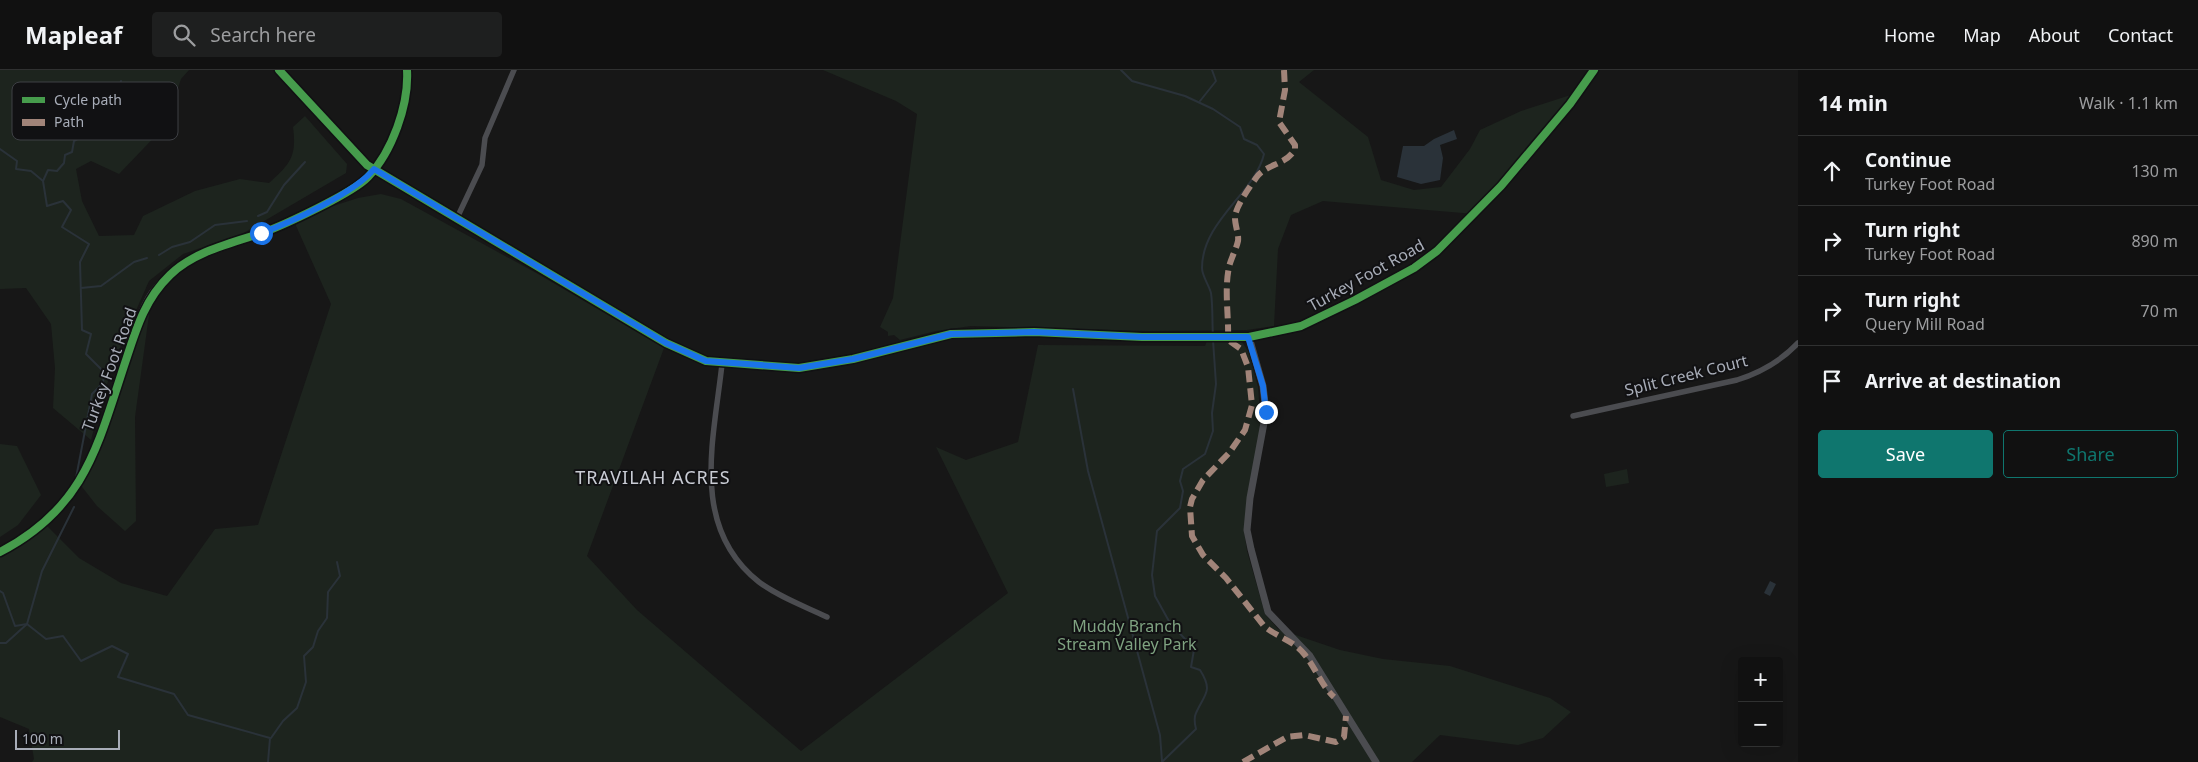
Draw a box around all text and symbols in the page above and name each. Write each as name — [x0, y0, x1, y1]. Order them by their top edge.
search box — [152, 12, 502, 57]
text: Mapleaf — [25, 18, 122, 51]
icon: search — [170, 21, 198, 49]
text: Search here — [210, 22, 316, 48]
text: Home — [1884, 23, 1935, 47]
text: Map — [1963, 23, 2001, 47]
text: About — [2029, 23, 2080, 47]
text: Contact — [2108, 23, 2173, 47]
legend — [12, 82, 178, 140]
text: 14 min — [1818, 89, 1888, 117]
text: Cycle path — [54, 90, 122, 109]
text: Walk · 1.1 km — [2079, 92, 2178, 114]
text: Path — [54, 112, 84, 131]
text: Continue — [1865, 147, 1951, 173]
icon: ahead — [1818, 157, 1846, 185]
text: 130 m — [2131, 160, 2178, 182]
text: Turkey Foot Road — [1865, 173, 1995, 195]
text: Turn right — [1865, 217, 1960, 243]
route start — [250, 222, 273, 245]
icon: right — [1818, 227, 1846, 255]
text: 890 m — [2131, 230, 2178, 252]
street label: Turkey Foot Road — [1304, 234, 1428, 316]
text: Turkey Foot Road — [1865, 243, 1995, 265]
text: Turn right — [1865, 287, 1960, 313]
icon: right — [1818, 297, 1846, 325]
text: 70 m — [2141, 300, 2178, 322]
street label: Turkey Foot Road — [76, 304, 142, 434]
text: Query Mill Road — [1865, 313, 1985, 335]
street label: Split Creek Court — [1622, 349, 1750, 401]
icon: arrive — [1818, 367, 1846, 395]
text: Arrive at destination — [1865, 368, 2061, 394]
route end — [1255, 401, 1278, 424]
button: Save — [1818, 430, 1993, 478]
button: Share — [2003, 430, 2178, 478]
district label: TRAVILAH ACRES — [575, 465, 731, 489]
park label: Muddy Branch Stream Valley Park — [1057, 615, 1197, 655]
map controls — [1738, 657, 1783, 747]
button: + — [1738, 657, 1783, 702]
button: − — [1738, 702, 1783, 747]
scale bar — [15, 727, 120, 750]
text: 100 m — [22, 729, 63, 748]

